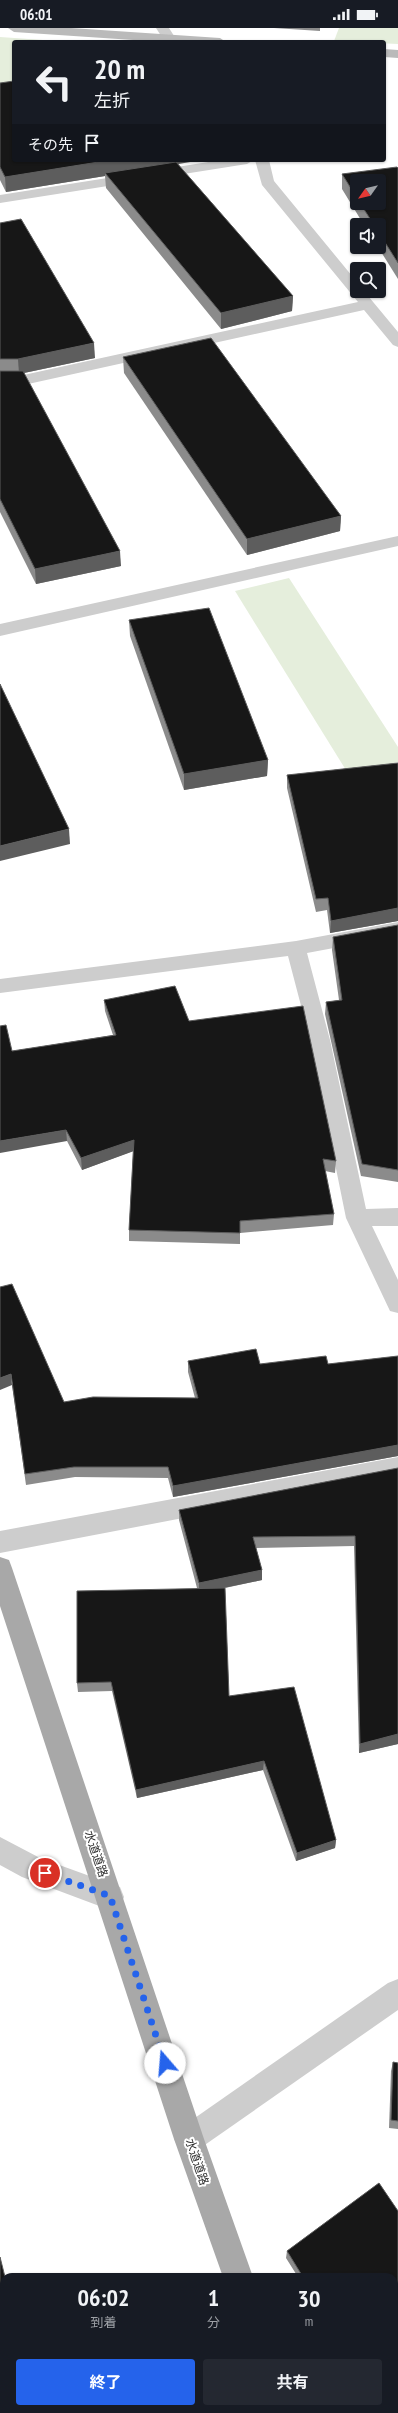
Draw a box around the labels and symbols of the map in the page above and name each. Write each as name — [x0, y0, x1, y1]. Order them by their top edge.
north arrow — [350, 174, 386, 210]
street label: 水道道路 — [82, 1829, 111, 1879]
pin — [28, 1856, 62, 1890]
position arrow — [144, 2042, 186, 2084]
street label: 水道道路 — [183, 2137, 212, 2187]

